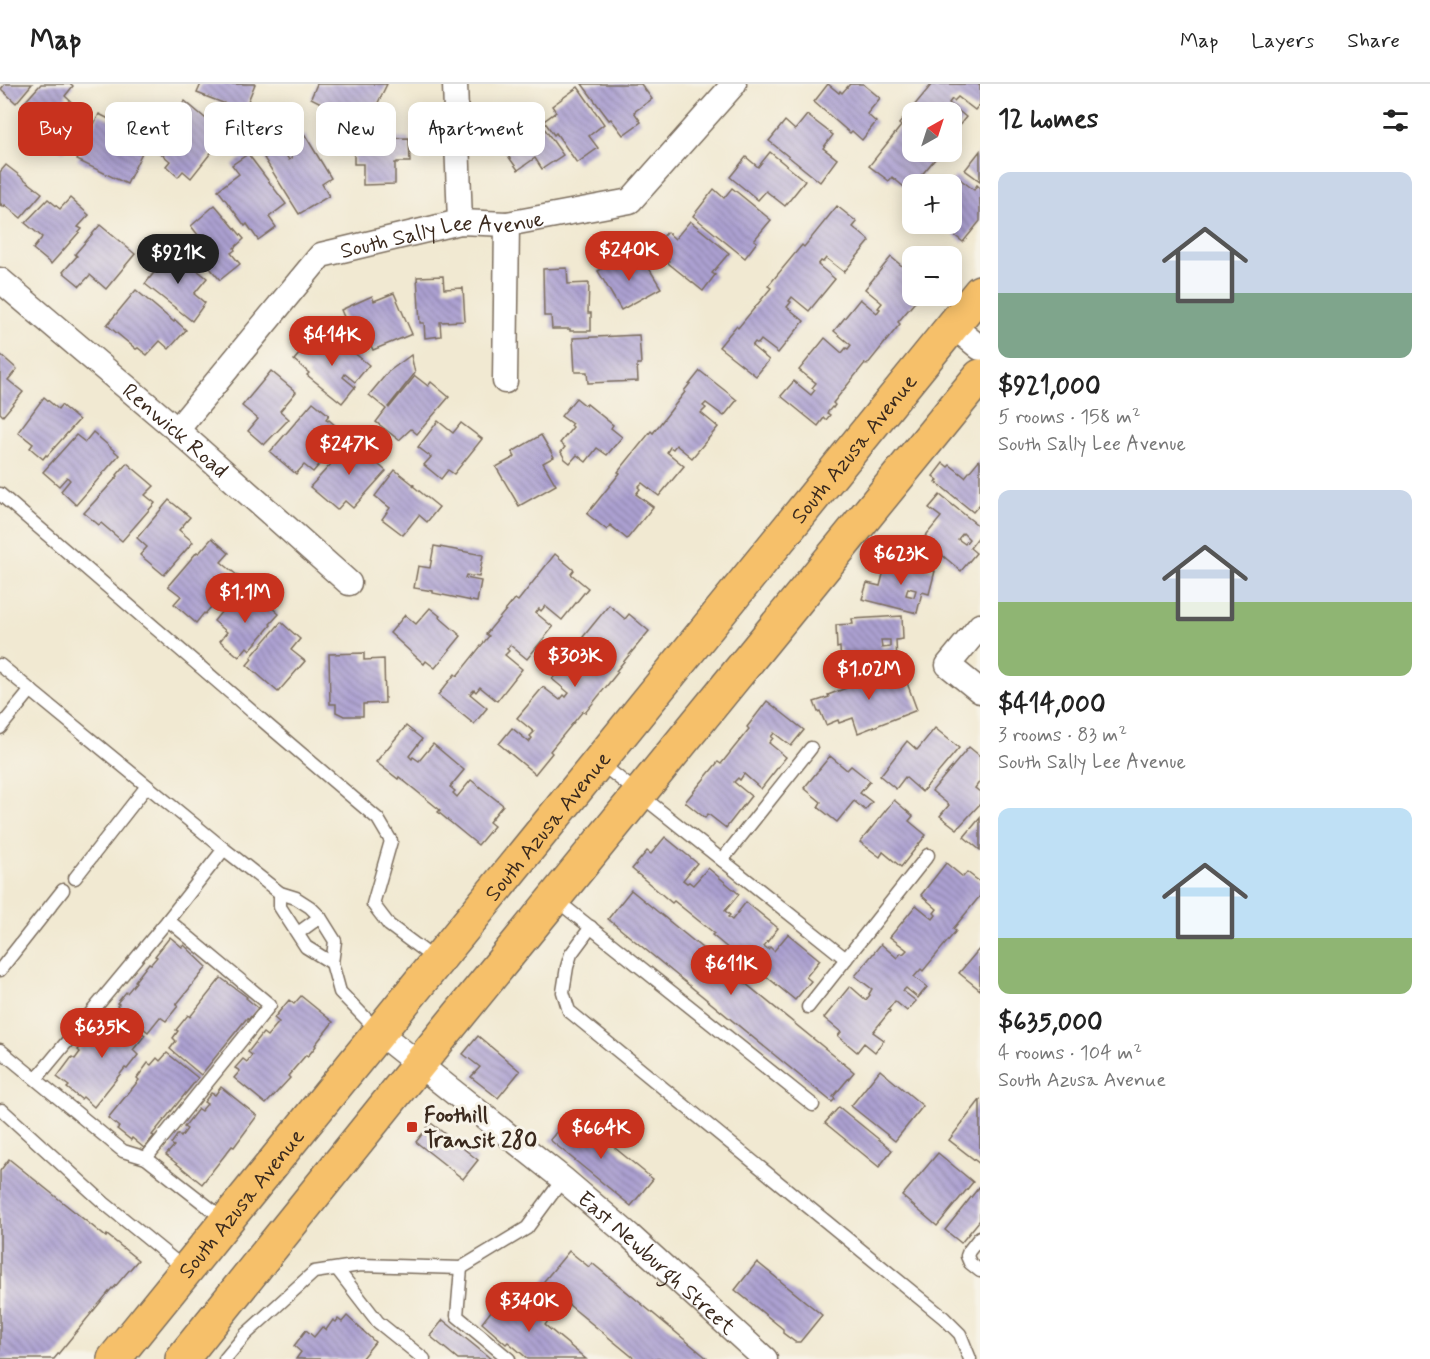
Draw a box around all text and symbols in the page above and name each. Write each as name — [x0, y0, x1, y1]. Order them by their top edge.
text: Map — [30, 23, 81, 60]
text: Map — [1180, 27, 1218, 55]
text: Layers — [1251, 27, 1314, 55]
text: Share — [1347, 27, 1400, 55]
chip: Buy — [18, 102, 93, 156]
chip: Rent — [105, 102, 192, 156]
chip: Filters — [204, 102, 304, 156]
chip: New — [316, 102, 396, 156]
chip: Apartment — [408, 102, 545, 156]
north arrow — [902, 102, 962, 162]
map controls — [902, 102, 962, 306]
text: 12 homes — [998, 103, 1098, 137]
icon: filters — [1379, 104, 1412, 137]
button: + — [902, 174, 962, 234]
street label: South Sally Lee Avenue — [338, 205, 546, 266]
icon: home — [1151, 211, 1259, 319]
pin: $240K — [587, 231, 671, 282]
pin: $921K — [136, 234, 220, 285]
text: $240K — [599, 237, 659, 264]
text: $921K — [151, 240, 205, 267]
button: − — [902, 246, 962, 306]
pin: $414K — [290, 316, 374, 367]
text: $414K — [303, 322, 361, 349]
street label: South Azusa Avenue — [786, 369, 924, 530]
text: $921,000 — [998, 370, 1101, 404]
street label: Renwick Road — [116, 378, 233, 485]
text: 5 rooms · 158 m² — [998, 404, 1141, 431]
pin: $247K — [307, 425, 391, 476]
text: $247K — [320, 431, 378, 458]
text: South Sally Lee Avenue — [998, 431, 1186, 458]
icon: home — [1151, 529, 1259, 637]
pin: $623K — [859, 535, 943, 586]
text: $623K — [874, 541, 928, 568]
pin: $1.1M — [203, 573, 287, 624]
text: $1.1M — [219, 579, 271, 606]
pin: $303K — [533, 637, 617, 688]
text: $303K — [548, 643, 602, 670]
pin: $1.02M — [820, 650, 918, 701]
text: $1.02M — [837, 656, 901, 683]
text: $414,000 — [998, 688, 1106, 722]
text: 3 rooms · 83 m² — [998, 722, 1127, 749]
street label: South Azusa Avenue — [479, 746, 618, 908]
text: South Sally Lee Avenue — [998, 749, 1186, 776]
icon: home — [1151, 847, 1259, 955]
pin: $611K — [689, 945, 773, 996]
text: $611K — [705, 951, 757, 978]
text: $635,000 — [998, 1006, 1103, 1040]
pin: $635K — [60, 1008, 144, 1059]
text: $635K — [74, 1014, 130, 1041]
text: 4 rooms · 104 m² — [998, 1040, 1142, 1067]
text: South Azusa Avenue — [998, 1067, 1166, 1094]
place label: Foothill Transit 280 — [424, 1102, 537, 1155]
pin: $664K — [559, 1109, 643, 1160]
text: $664K — [572, 1115, 630, 1142]
marker: Foothill Transit 280 — [405, 1120, 419, 1134]
street label: South Azusa Avenue — [173, 1123, 312, 1285]
street label: East Newburgh Street — [571, 1186, 741, 1342]
pin: $340K — [487, 1282, 571, 1333]
text: $340K — [499, 1288, 559, 1315]

